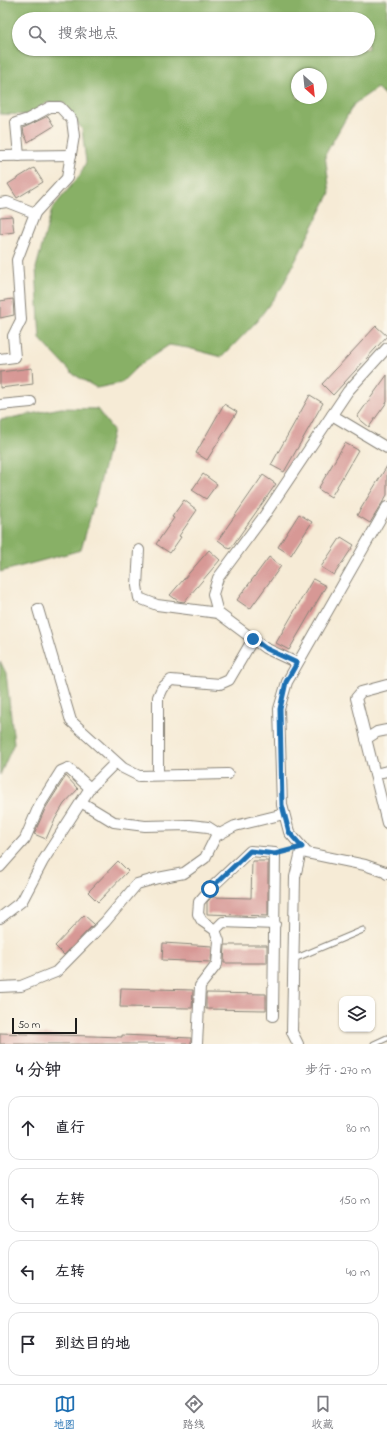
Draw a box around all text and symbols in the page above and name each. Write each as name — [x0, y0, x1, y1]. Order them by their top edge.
search box — [12, 12, 375, 56]
icon: search — [26, 23, 48, 45]
text: 搜索地点 — [58, 23, 118, 45]
north arrow — [291, 68, 327, 104]
route end — [244, 630, 262, 648]
route start — [201, 880, 219, 898]
map controls — [339, 996, 375, 1032]
button: layers — [339, 996, 375, 1032]
scale bar — [12, 1016, 77, 1035]
text: 50 m — [18, 1017, 40, 1033]
text: 4 分钟 — [16, 1058, 61, 1083]
text: 步行 · 270 m — [305, 1061, 371, 1080]
icon: ahead — [17, 1117, 39, 1139]
text: 直行 — [55, 1117, 85, 1139]
text: 80 m — [346, 1119, 370, 1138]
icon: left — [17, 1189, 39, 1211]
text: 左转 — [55, 1189, 85, 1211]
text: 150 m — [339, 1191, 370, 1210]
icon: left — [17, 1261, 39, 1283]
text: 左转 — [55, 1261, 85, 1283]
text: 40 m — [346, 1263, 370, 1282]
icon: arrive — [17, 1333, 39, 1355]
text: 到达目的地 — [55, 1333, 130, 1355]
tab: 地图 — [54, 1393, 76, 1433]
tab: 路线 — [183, 1393, 205, 1433]
tab: 收藏 — [312, 1393, 334, 1433]

